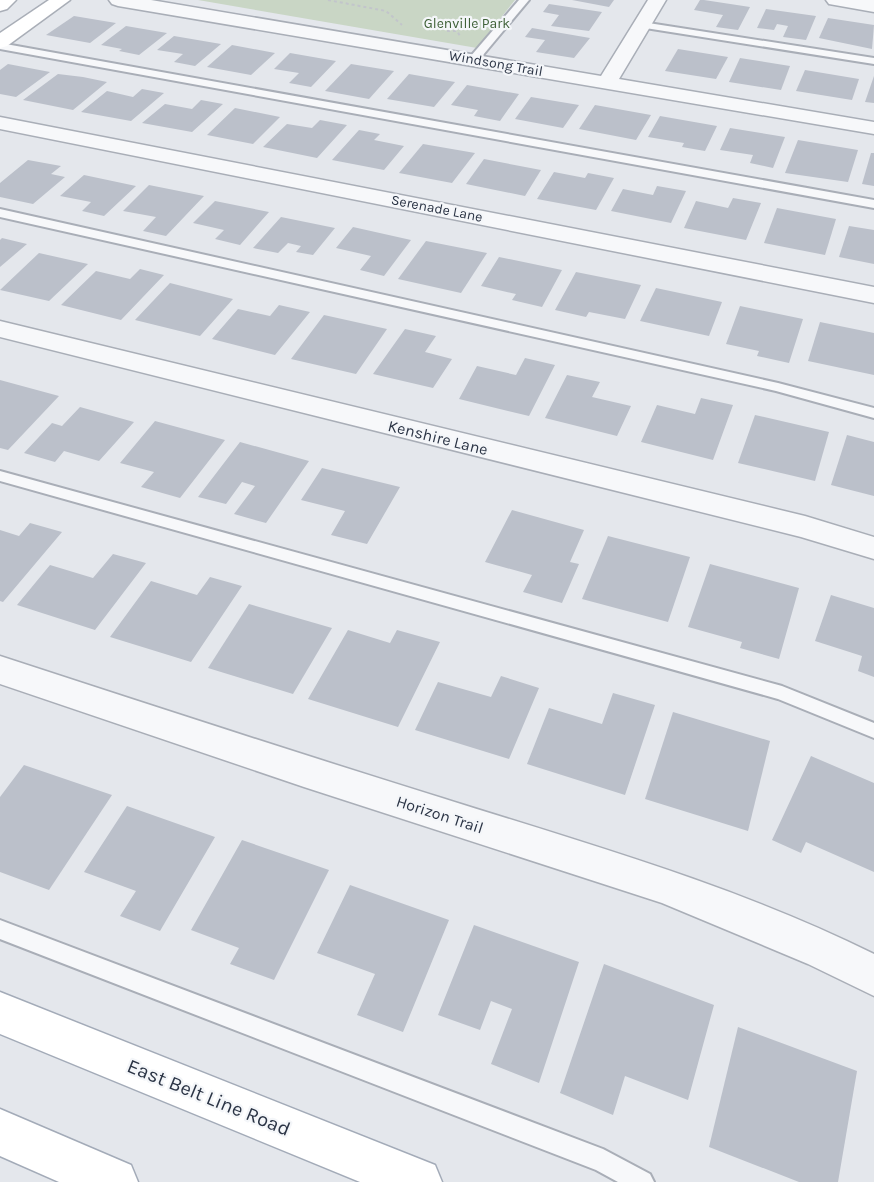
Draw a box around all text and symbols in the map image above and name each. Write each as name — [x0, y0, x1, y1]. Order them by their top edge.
park label: Glenville Park — [424, 15, 510, 32]
street label: Windsong Trail — [448, 47, 544, 80]
street label: Serenade Lane — [390, 191, 484, 226]
street label: Kenshire Lane — [386, 416, 490, 459]
street label: Horizon Trail — [394, 791, 486, 837]
street label: East Belt Line Road — [124, 1054, 294, 1141]

